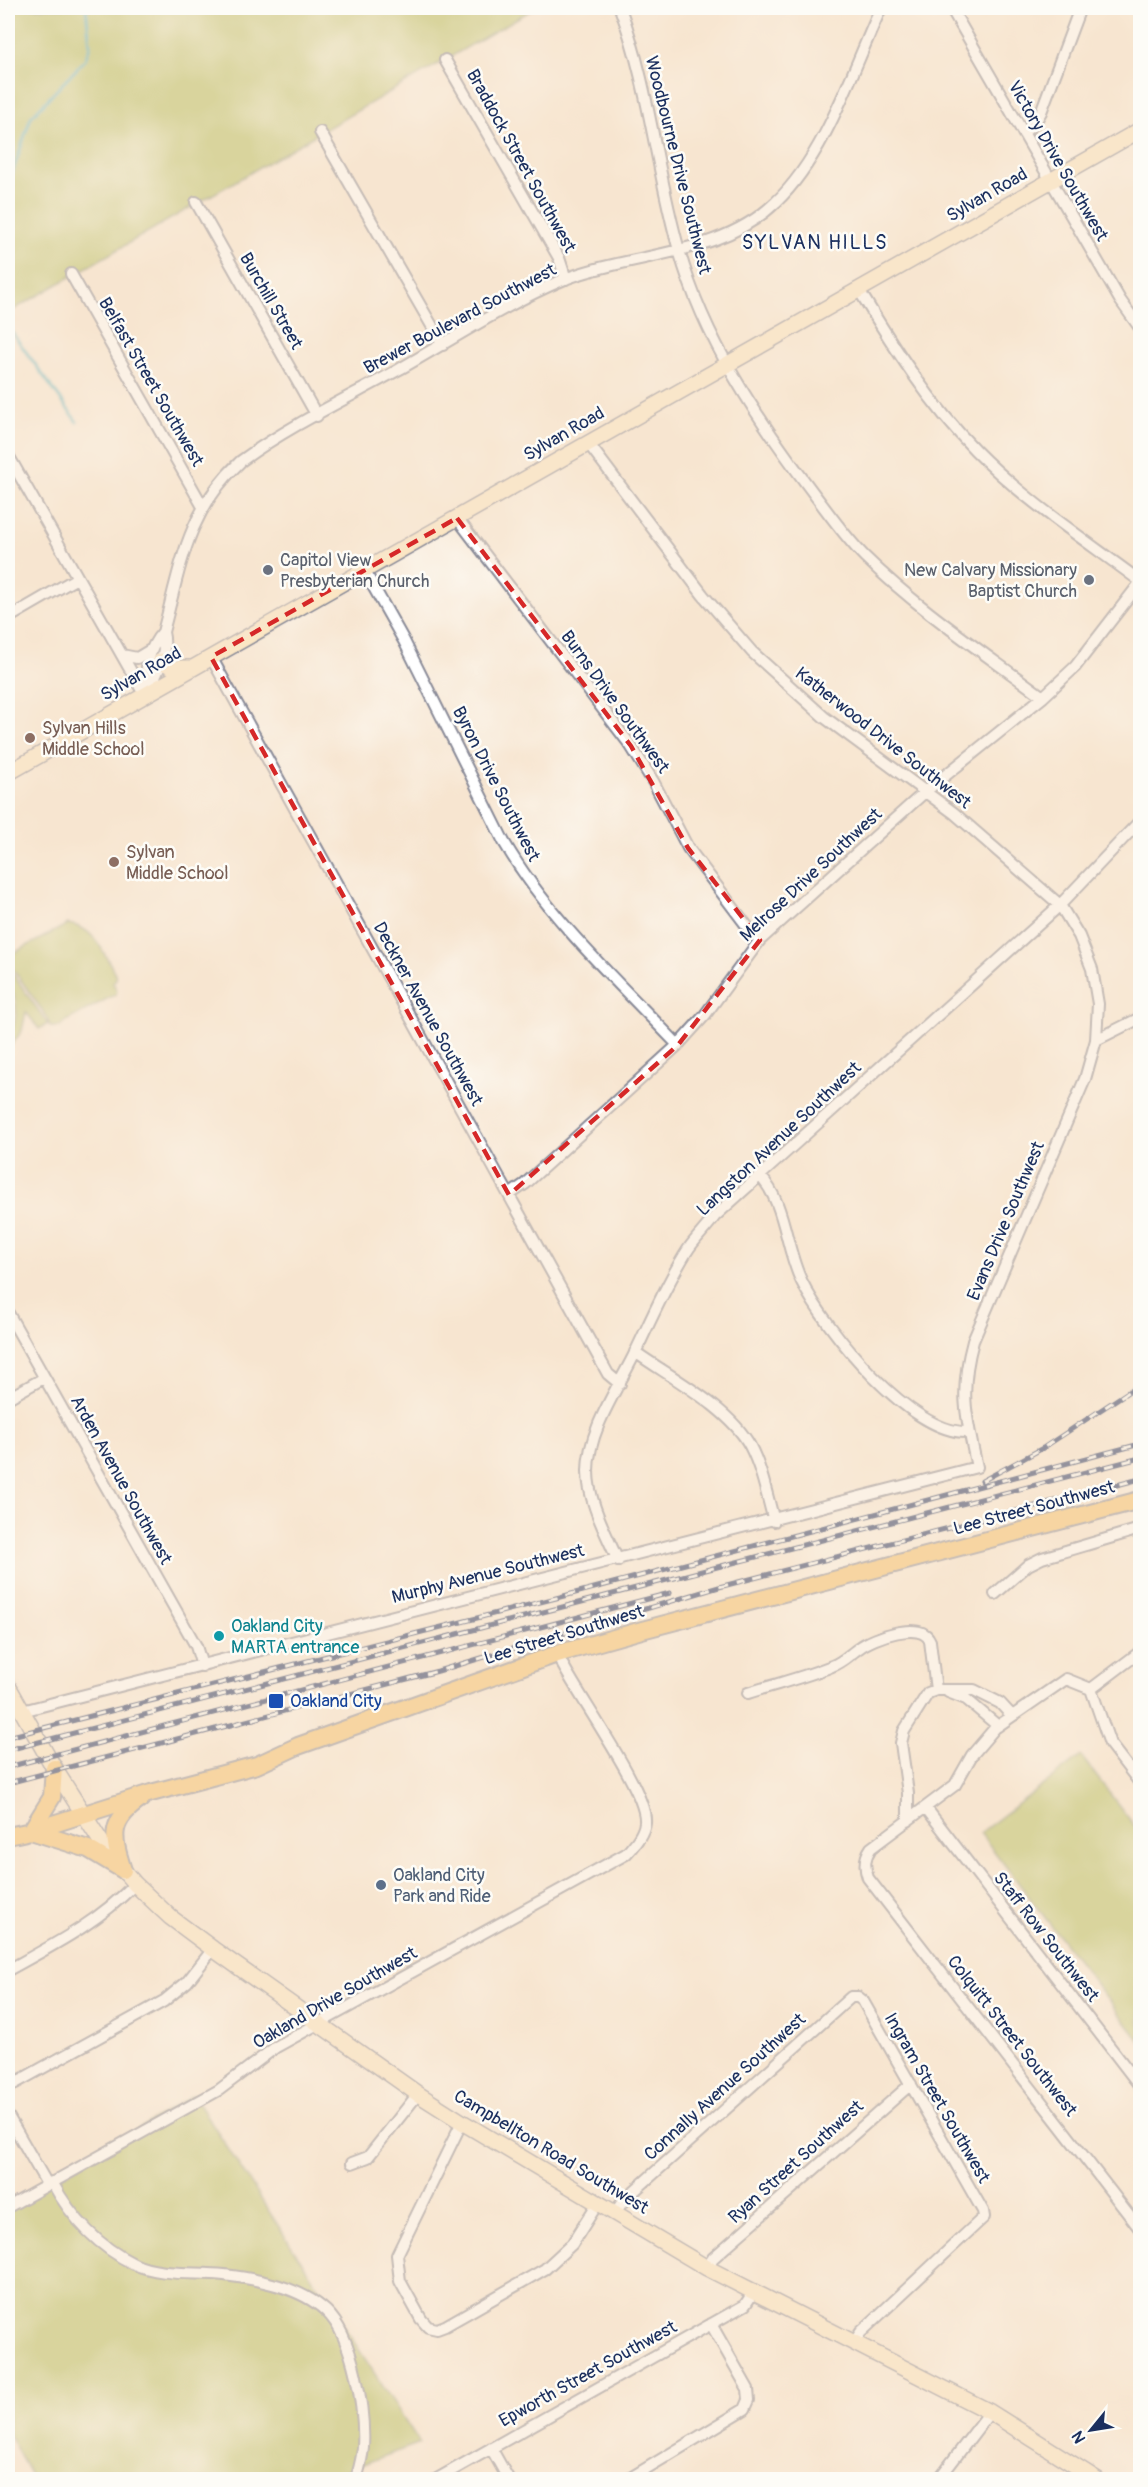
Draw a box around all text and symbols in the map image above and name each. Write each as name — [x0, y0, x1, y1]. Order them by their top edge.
street label: Woodbourne Drive Southwest — [640, 54, 716, 277]
street label: Braddock Street Southwest — [461, 65, 581, 258]
street label: Victory Drive Southwest — [1003, 77, 1114, 246]
street label: Sylvan Road — [942, 163, 1032, 227]
district label: SYLVAN HILLS — [742, 230, 888, 255]
street label: Burchill Street — [234, 249, 308, 354]
street label: Brewer Boulevard Southwest — [360, 258, 561, 380]
street label: Belfast Street Southwest — [93, 293, 209, 471]
street label: Sylvan Road — [519, 402, 609, 466]
place label: Capitol View Presbyterian Church — [280, 549, 429, 593]
place label: New Calvary Missionary Baptist Church — [904, 559, 1077, 603]
marker: Capitol View Presbyterian Church — [261, 563, 275, 577]
marker: New Calvary Missionary Baptist Church — [1082, 573, 1096, 587]
street label: Burns Drive Southwest — [555, 626, 675, 779]
street label: Sylvan Road — [96, 642, 186, 706]
street label: Katherwood Drive Southwest — [790, 662, 976, 814]
street label: Byron Drive Southwest — [447, 703, 545, 866]
place label: Sylvan Hills Middle School — [42, 717, 145, 761]
marker: Sylvan Hills Middle School — [23, 731, 37, 745]
street label: Melrose Drive Southwest — [735, 803, 887, 947]
place label: Sylvan Middle School — [126, 841, 229, 885]
marker: Sylvan Middle School — [107, 855, 121, 869]
street label: Deckner Avenue Southwest — [368, 918, 489, 1111]
street label: Langston Avenue Southwest — [692, 1056, 867, 1221]
street label: Evans Drive Southwest — [962, 1137, 1050, 1304]
street label: Arden Avenue Southwest — [65, 1391, 177, 1569]
street label: Lee Street Southwest — [951, 1475, 1118, 1541]
street label: Murphy Avenue Southwest — [389, 1539, 587, 1609]
street label: Lee Street Southwest — [481, 1600, 647, 1670]
place label: Oakland City MARTA entrance — [231, 1615, 359, 1659]
marker: Oakland City MARTA entrance — [212, 1629, 226, 1643]
place label: Oakland City — [290, 1690, 382, 1713]
marker: Oakland City — [267, 1692, 285, 1710]
place label: Oakland City Park and Ride — [393, 1864, 491, 1908]
street label: Staff Row Southwest — [988, 1867, 1104, 2007]
marker: Oakland City Park and Ride — [374, 1878, 388, 1892]
street label: Oakland Drive Southwest — [249, 1941, 422, 2054]
street label: Colquitt Street Southwest — [942, 1951, 1083, 2122]
street label: Connally Avenue Southwest — [639, 2008, 811, 2166]
street label: Ingram Street Southwest — [879, 2009, 996, 2188]
street label: Campbellton Road Southwest — [449, 2085, 653, 2220]
street label: Ryan Street Southwest — [724, 2095, 869, 2229]
street label: Epworth Street Southwest — [495, 2315, 682, 2432]
north arrow — [1061, 2400, 1121, 2460]
text: N — [1067, 2427, 1090, 2447]

